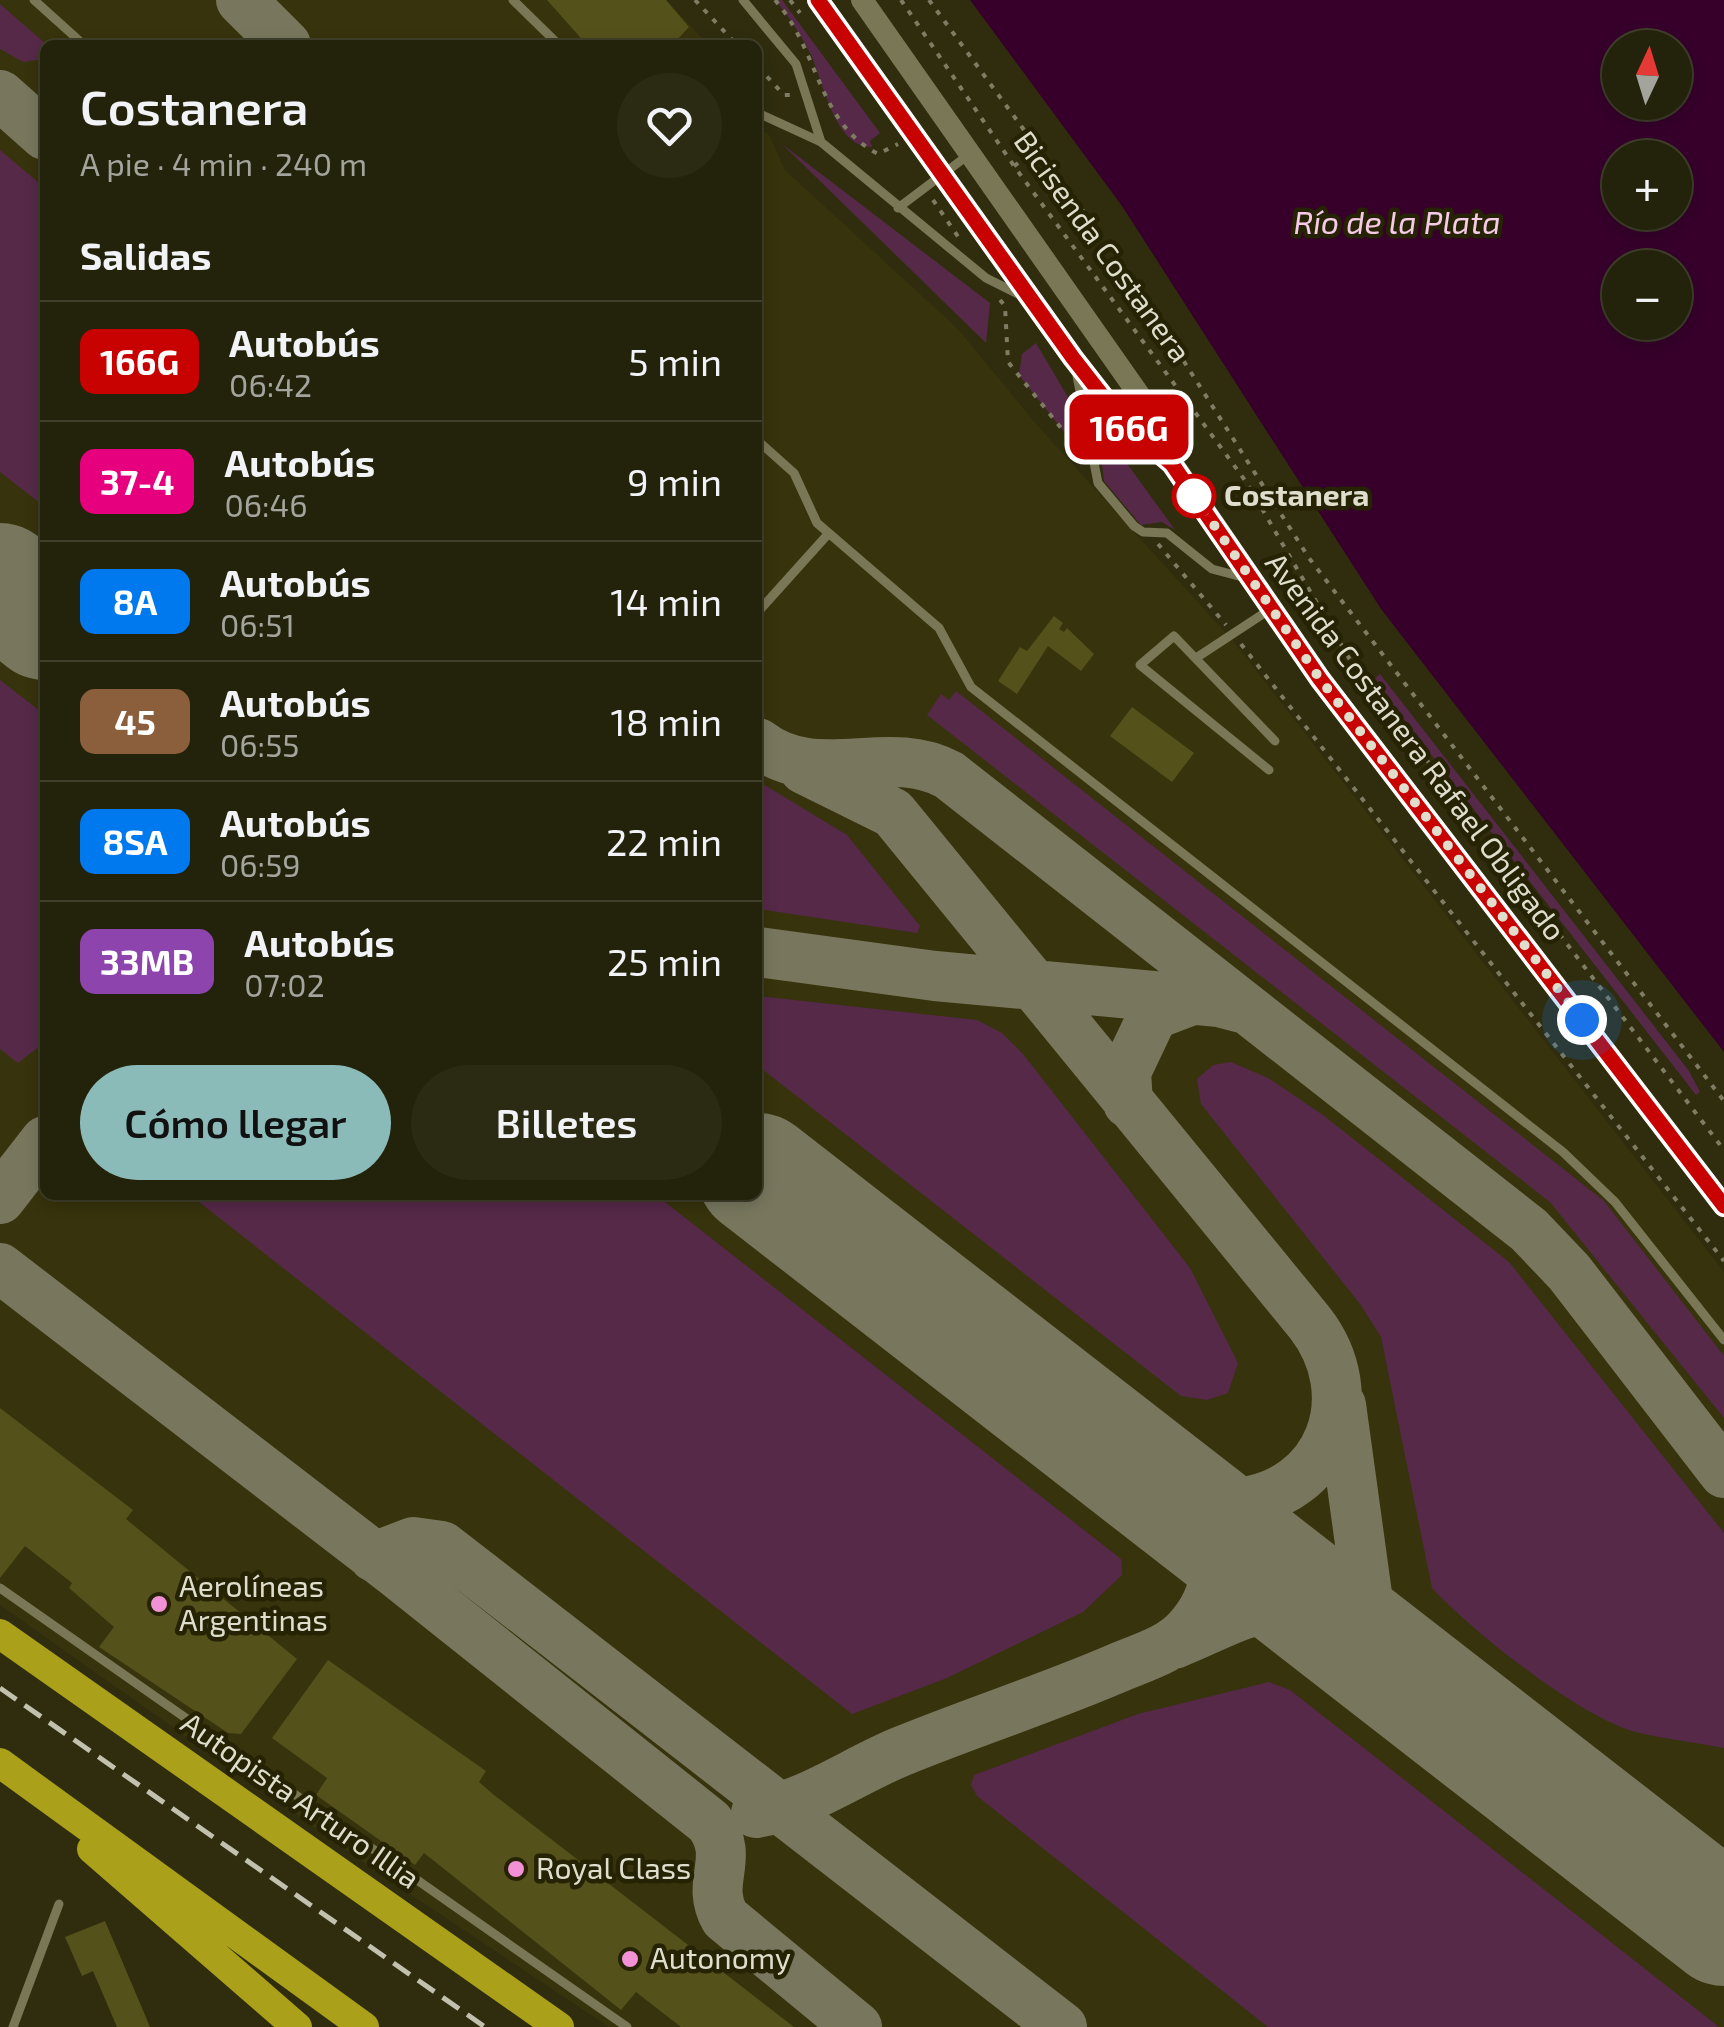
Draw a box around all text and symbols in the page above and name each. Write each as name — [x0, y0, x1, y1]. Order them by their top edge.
north arrow — [1602, 30, 1692, 120]
map controls — [1602, 30, 1692, 340]
button: heart — [617, 73, 722, 178]
text: Costanera — [80, 77, 308, 135]
street label: Bicisenda Costanera — [1008, 123, 1199, 368]
button: + — [1602, 140, 1692, 230]
text: A pie · 4 min · 240 m — [80, 144, 367, 182]
water label: Río de la Plata — [1293, 202, 1501, 240]
text: Salidas — [80, 232, 211, 278]
button: − — [1602, 250, 1692, 340]
text: Autobús — [229, 319, 380, 365]
text: 5 min — [628, 338, 722, 384]
text: 166G — [100, 340, 179, 382]
text: 06:42 — [229, 365, 312, 403]
line badge: 166G — [1059, 394, 1199, 460]
text: 166G — [1089, 406, 1169, 448]
text: Autobús — [224, 439, 375, 485]
text: 9 min — [627, 458, 722, 504]
text: 37-4 — [100, 460, 174, 502]
marker: Costanera — [1173, 475, 1215, 517]
place label: Costanera — [1224, 476, 1369, 512]
text: 06:46 — [224, 485, 308, 523]
street label: Avenida Costanera Rafael Obligado — [1259, 545, 1574, 947]
text: Autobús — [220, 559, 371, 605]
text: 14 min — [610, 578, 722, 624]
text: 8A — [113, 580, 157, 622]
text: 06:51 — [220, 605, 295, 643]
text: Autobús — [220, 679, 371, 725]
text: 18 min — [611, 698, 722, 744]
text: 45 — [114, 700, 156, 742]
text: 06:55 — [220, 725, 299, 763]
text: Autobús — [220, 799, 371, 845]
text: 22 min — [606, 818, 722, 864]
text: 8SA — [102, 820, 168, 862]
text: 06:59 — [220, 845, 301, 883]
text: Autobús — [244, 919, 395, 965]
text: 25 min — [607, 938, 722, 984]
text: 33MB — [100, 940, 194, 982]
text: 07:02 — [244, 965, 325, 1003]
your location — [1557, 995, 1607, 1045]
button: Cómo llegar — [80, 1065, 391, 1180]
button: Billetes — [411, 1065, 722, 1180]
place label: Aerolíneas Argentinas — [179, 1567, 328, 1637]
marker: Aerolíneas Argentinas — [148, 1593, 170, 1615]
street label: Autopista Arturo Illia — [175, 1704, 427, 1895]
place label: Royal Class — [536, 1849, 691, 1885]
marker: Royal Class — [505, 1858, 527, 1880]
place label: Autonomy — [650, 1939, 791, 1975]
marker: Autonomy — [619, 1948, 641, 1970]

